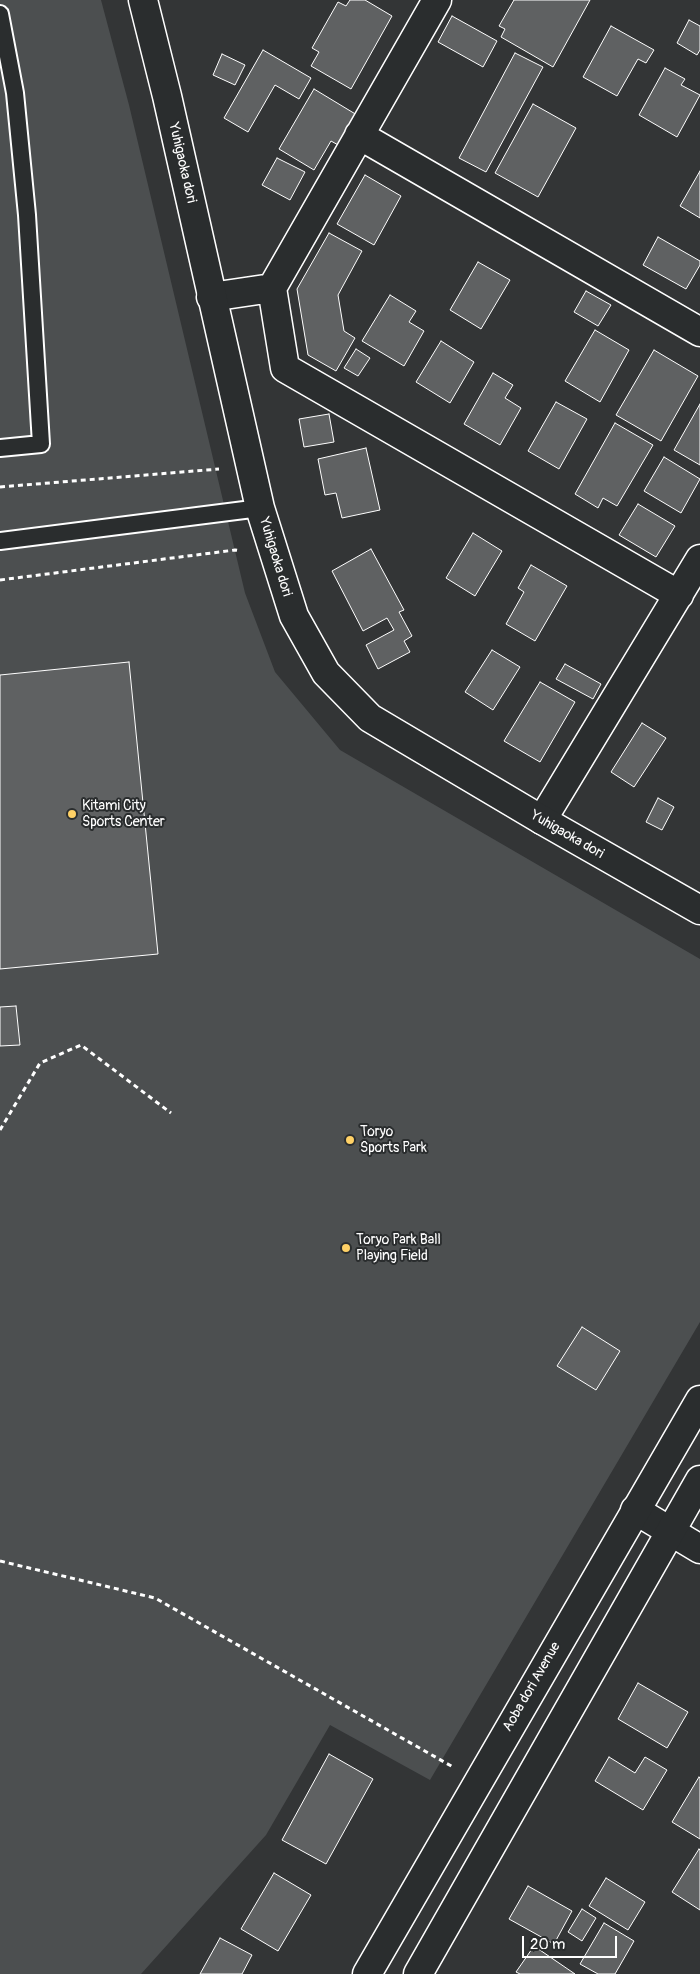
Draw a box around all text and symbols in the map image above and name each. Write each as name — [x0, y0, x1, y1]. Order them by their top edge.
street label: Yuhigaoka dori — [165, 121, 199, 205]
street label: Yuhigaoka dori — [255, 515, 295, 599]
place label: Kitami City Sports Center — [82, 798, 165, 830]
street label: Yuhigaoka dori — [527, 807, 607, 863]
marker: Kitami City Sports Center — [66, 808, 78, 820]
place label: Toryo Sports Park — [360, 1124, 427, 1156]
marker: Toryo Sports Park — [344, 1134, 356, 1146]
place label: Toryo Park Ball Playing Field — [356, 1232, 441, 1264]
marker: Toryo Park Ball Playing Field — [340, 1242, 352, 1254]
street label: Aoba dori Avenue — [500, 1639, 564, 1735]
scale bar — [525, 1926, 620, 1958]
text: 20 m — [530, 1935, 565, 1954]

